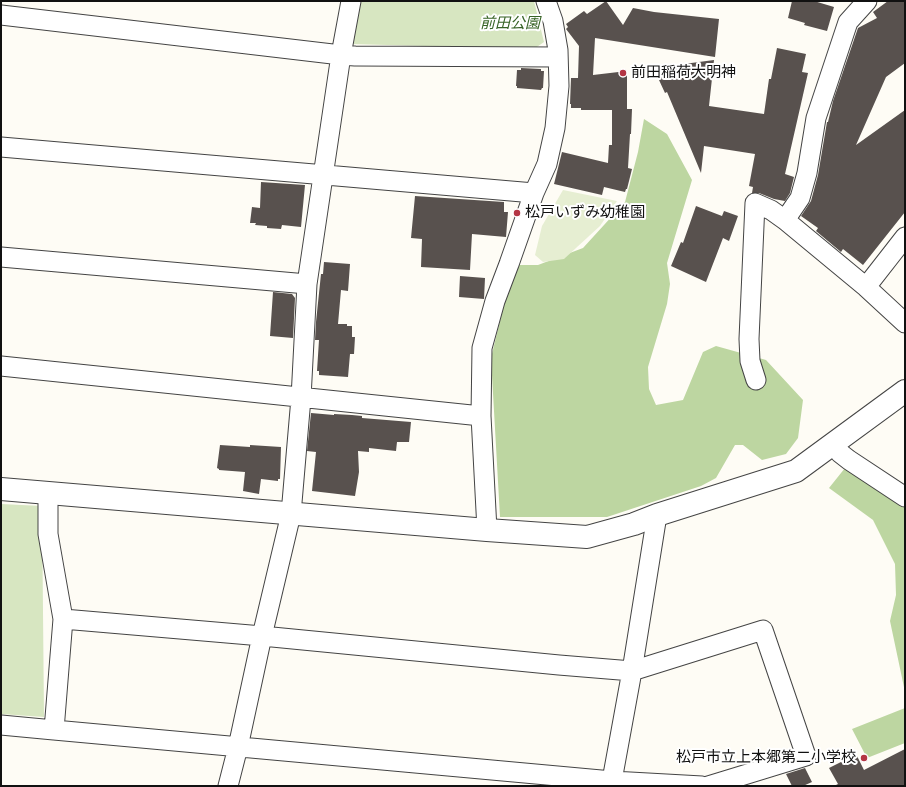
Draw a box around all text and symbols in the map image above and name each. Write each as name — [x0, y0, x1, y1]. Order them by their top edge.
park label: 前田公園 — [480, 15, 540, 33]
place label: 前田稲荷大明神 — [631, 64, 736, 82]
marker: 前田稲荷大明神 — [618, 68, 628, 78]
place label: 松戸いずみ幼稚園 — [525, 204, 645, 222]
marker: 松戸いずみ幼稚園 — [512, 208, 522, 218]
place label: 松戸市立上本郷第二小学校 — [676, 749, 856, 767]
marker: 松戸市立上本郷第二小学校 — [859, 753, 869, 763]

